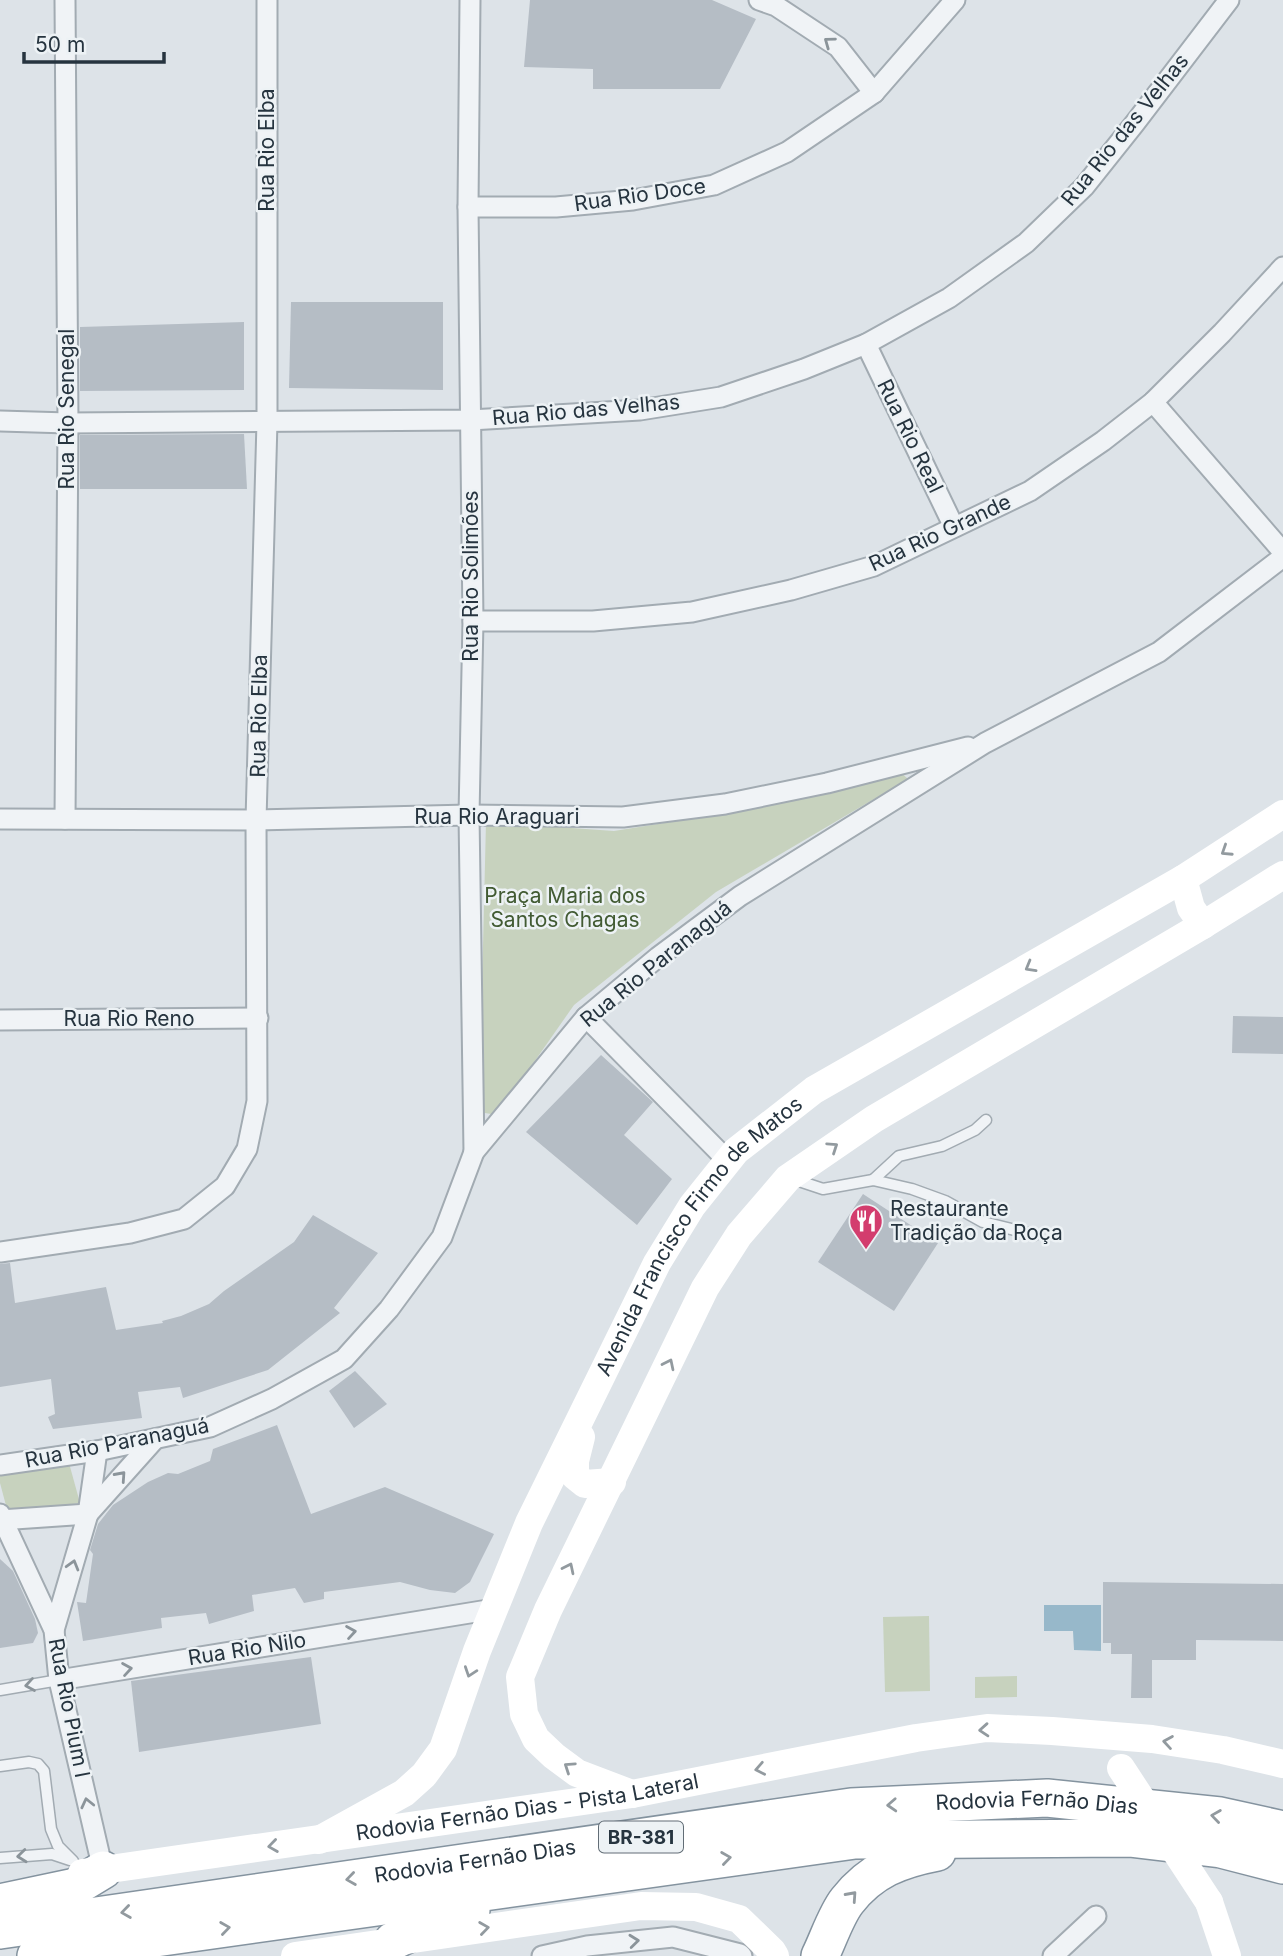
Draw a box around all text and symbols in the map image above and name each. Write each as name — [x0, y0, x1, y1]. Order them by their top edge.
scale bar — [24, 21, 164, 65]
text: 50 m — [35, 32, 85, 57]
one-way arrow — [824, 38, 837, 50]
street label: Rua Rio das Velhas — [1056, 49, 1194, 211]
street label: Rua Rio Elba — [254, 88, 279, 212]
street label: Rua Rio Doce — [572, 173, 707, 216]
street label: Rua Rio Senegal — [54, 329, 79, 489]
street label: Rua Rio Real — [872, 375, 949, 497]
street label: Rua Rio das Velhas — [491, 389, 681, 430]
street label: Rua Rio Grande — [865, 489, 1015, 576]
street label: Rua Rio Solimões — [458, 490, 483, 662]
street label: Rua Rio Elba — [245, 654, 272, 778]
street label: Rua Rio Araguari — [414, 804, 580, 829]
one-way arrow — [1221, 843, 1234, 856]
park label: Praça Maria dos Santos Chagas — [484, 883, 646, 932]
street label: Rua Rio Paranaguá — [575, 895, 736, 1032]
one-way arrow — [1025, 959, 1037, 972]
street label: Rua Rio Reno — [63, 1006, 195, 1031]
street label: Avenida Francisco Firmo de Matos — [591, 1091, 807, 1380]
one-way arrow — [825, 1143, 838, 1155]
place label: Restaurante Tradição da Roça — [890, 1196, 1063, 1245]
restaurant icon: Restaurante Tradição da Roça — [847, 1202, 885, 1251]
one-way arrow — [660, 1359, 674, 1371]
street label: Rua Rio Paranaguá — [23, 1412, 211, 1473]
one-way arrow — [113, 1471, 125, 1484]
one-way arrow — [65, 1559, 80, 1571]
one-way arrow — [560, 1563, 574, 1575]
one-way arrow — [345, 1625, 357, 1640]
street label: Rua Rio Nilo — [186, 1627, 308, 1670]
street label: Rua Rio Pium I — [44, 1636, 95, 1780]
one-way arrow — [121, 1662, 132, 1677]
one-way arrow — [464, 1666, 478, 1678]
one-way arrow — [24, 1677, 35, 1692]
one-way arrow — [978, 1722, 989, 1737]
one-way arrow — [1162, 1735, 1174, 1750]
one-way arrow — [754, 1760, 766, 1775]
one-way arrow — [564, 1763, 577, 1775]
street label: Rodovia Fernão Dias - Pista Lateral — [354, 1768, 701, 1846]
street label: Rodovia Fernão Dias — [935, 1785, 1139, 1819]
one-way arrow — [81, 1797, 96, 1809]
one-way arrow — [886, 1798, 897, 1813]
one-way arrow — [1210, 1809, 1222, 1824]
road number: BR-381 — [599, 1822, 683, 1853]
street label: Rodovia Fernão Dias — [373, 1834, 577, 1888]
one-way arrow — [267, 1839, 279, 1854]
one-way arrow — [16, 1848, 28, 1863]
one-way arrow — [720, 1850, 732, 1865]
one-way arrow — [345, 1871, 357, 1886]
one-way arrow — [844, 1892, 857, 1905]
one-way arrow — [120, 1904, 132, 1919]
one-way arrow — [219, 1920, 231, 1935]
one-way arrow — [478, 1921, 489, 1936]
one-way arrow — [628, 1934, 639, 1949]

